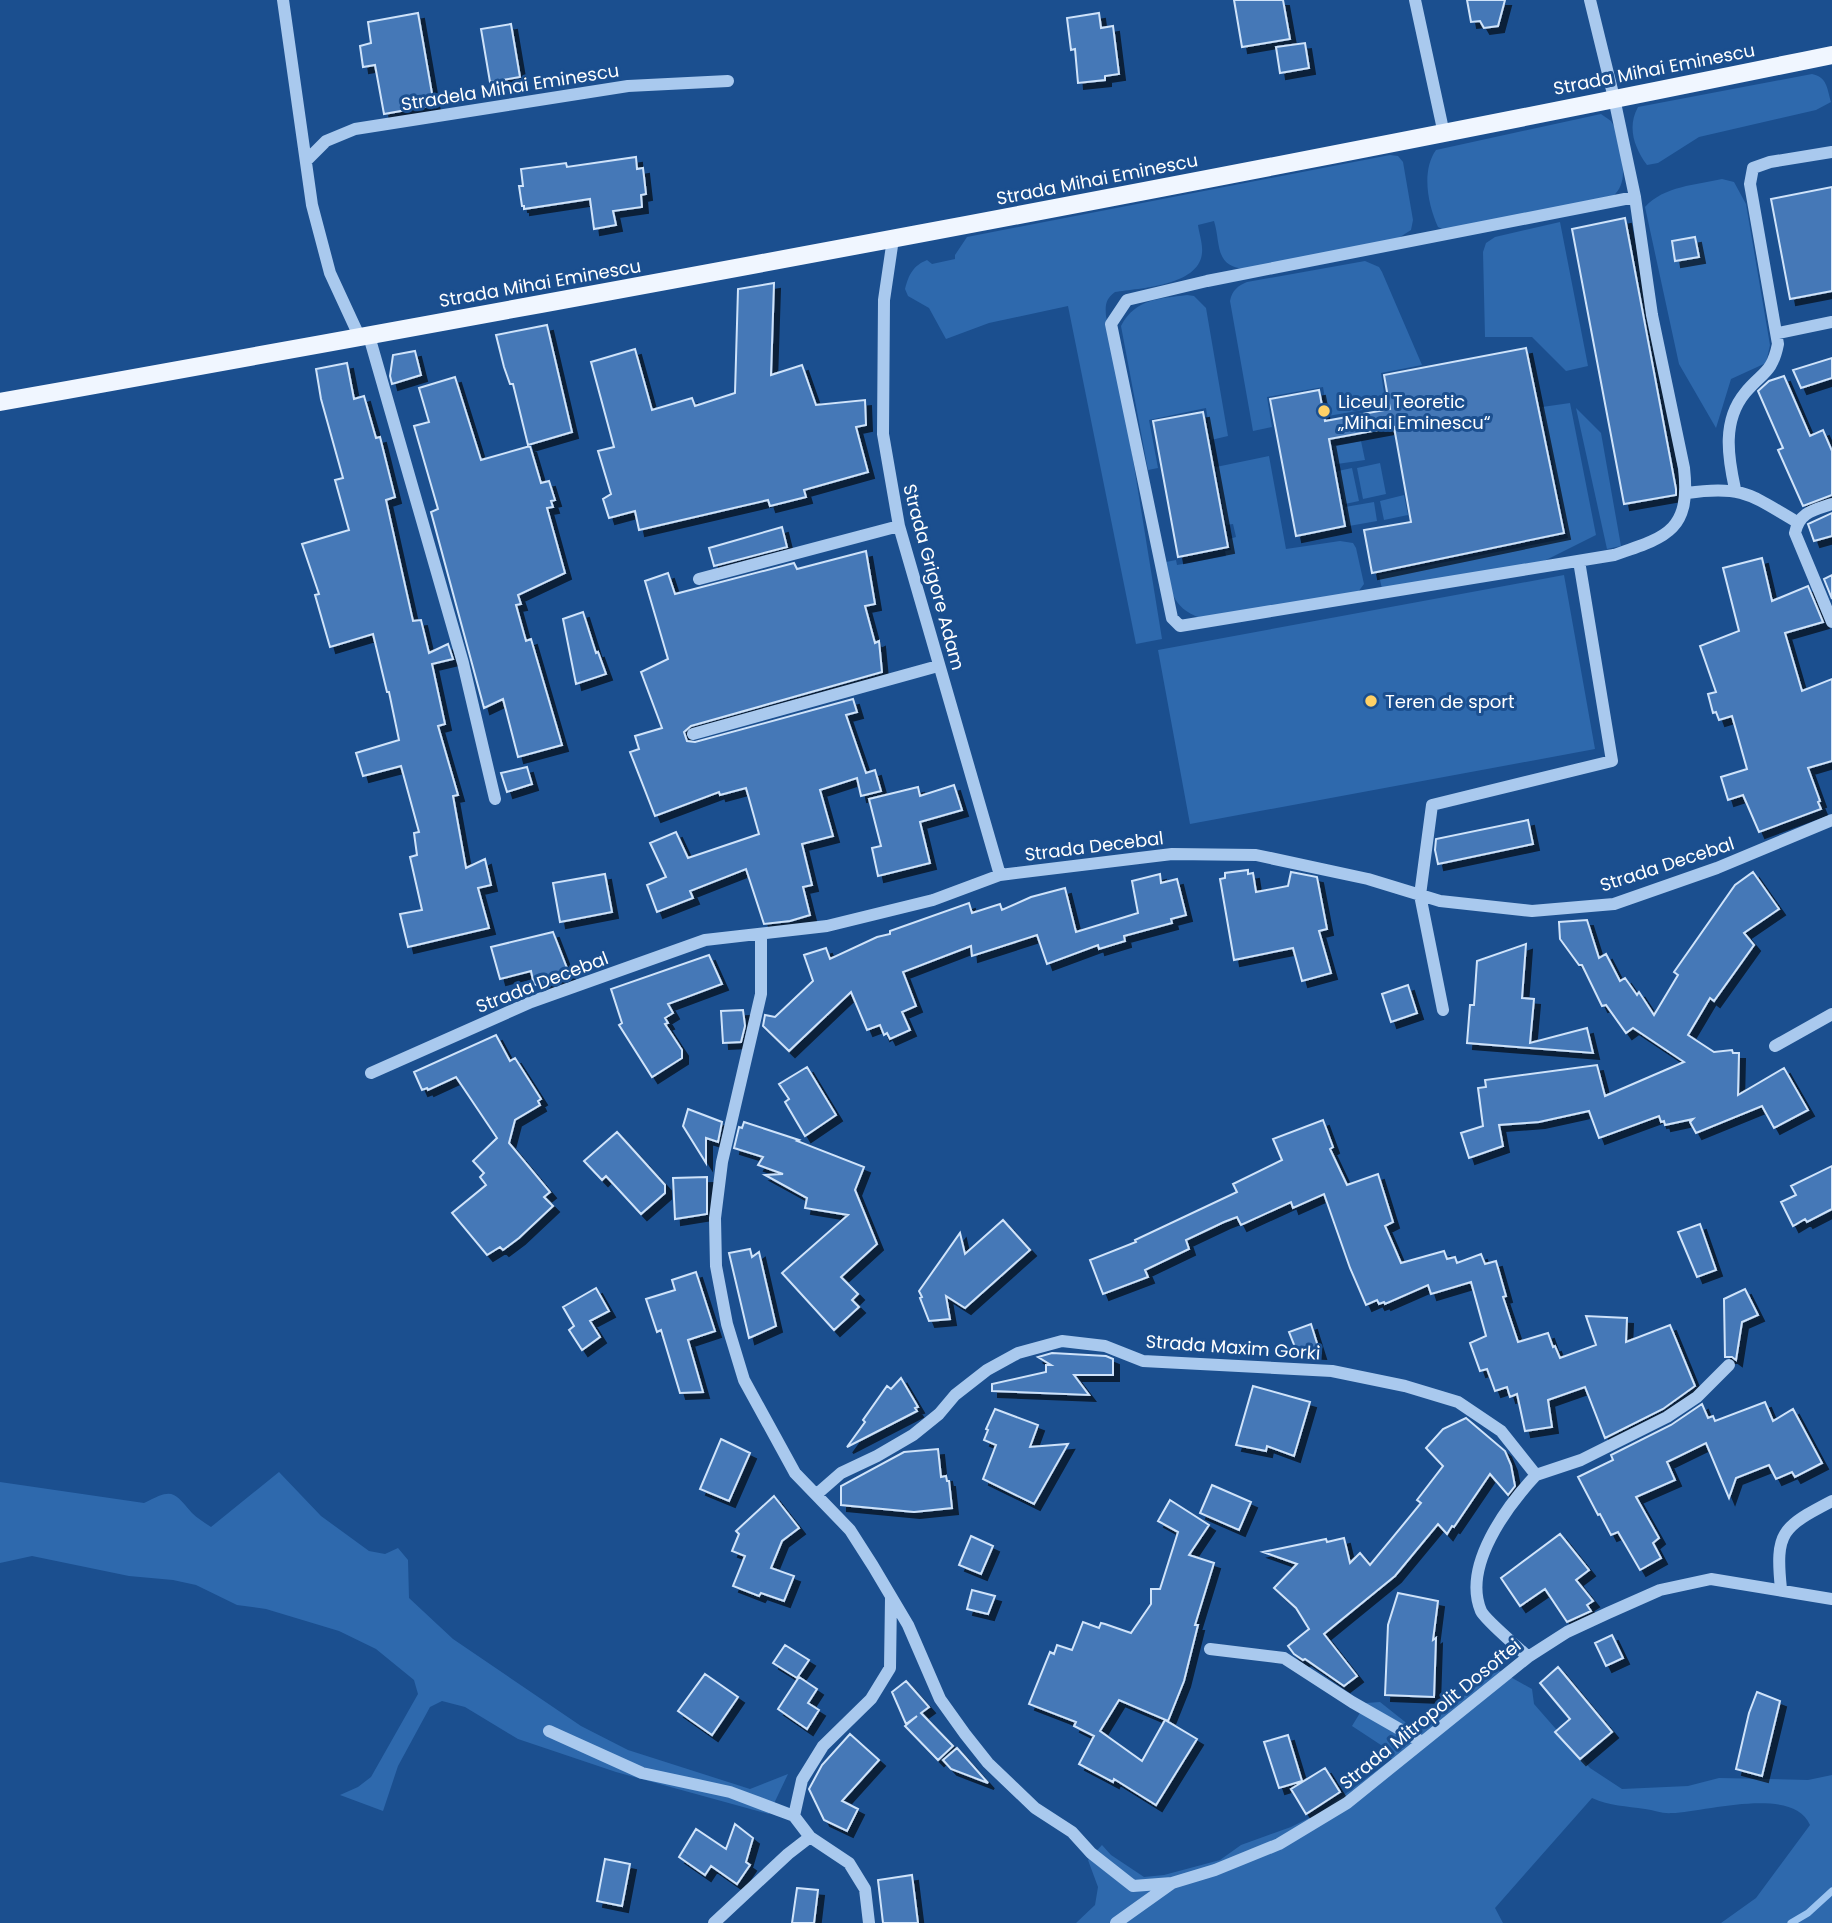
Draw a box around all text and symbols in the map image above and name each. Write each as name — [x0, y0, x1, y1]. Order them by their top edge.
street label: Strada Mihai Eminescu — [1551, 37, 1757, 101]
street label: Stradela Mihai Eminescu — [399, 57, 621, 117]
street label: Strada Mihai Eminescu — [994, 147, 1200, 211]
street label: Strada Mihai Eminescu — [437, 253, 643, 313]
place label: Liceul Teoretic „Mihai Eminescu“ — [1337, 389, 1491, 435]
marker: Liceul Teoretic „Mihai Eminescu“ — [1316, 403, 1332, 419]
street label: Strada Grigore Adam — [897, 481, 971, 673]
place label: Teren de sport — [1385, 689, 1515, 714]
marker: Teren de sport — [1363, 693, 1379, 709]
street label: Strada Decebal — [1023, 825, 1165, 867]
street label: Strada Decebal — [1597, 830, 1737, 898]
street label: Strada Decebal — [472, 945, 612, 1019]
street label: Strada Maxim Gorki — [1145, 1328, 1321, 1366]
street label: Strada Mitropolit Dosoftei — [1334, 1633, 1526, 1795]

